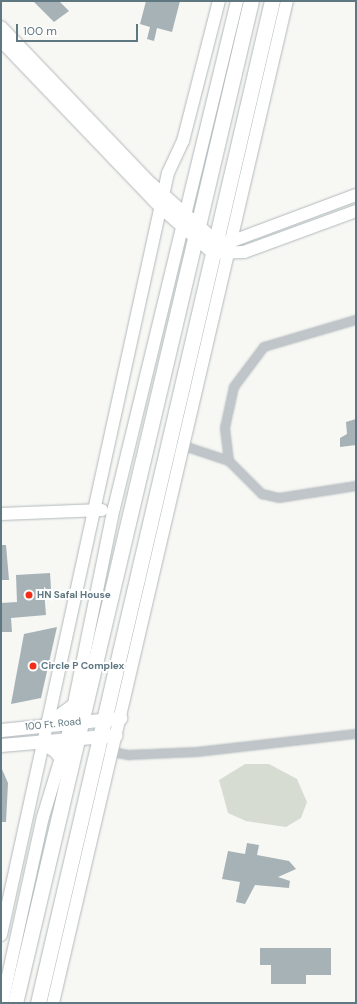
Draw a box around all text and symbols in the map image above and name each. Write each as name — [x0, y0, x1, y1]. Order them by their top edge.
scale bar — [18, 16, 140, 42]
text: 100 m — [23, 23, 57, 39]
place label: HN Safal House — [37, 589, 111, 601]
marker: HN Safal House — [24, 590, 34, 600]
place label: Circle P Complex — [41, 660, 124, 672]
marker: Circle P Complex — [28, 661, 38, 671]
street label: 100 Ft. Road — [24, 715, 82, 733]

